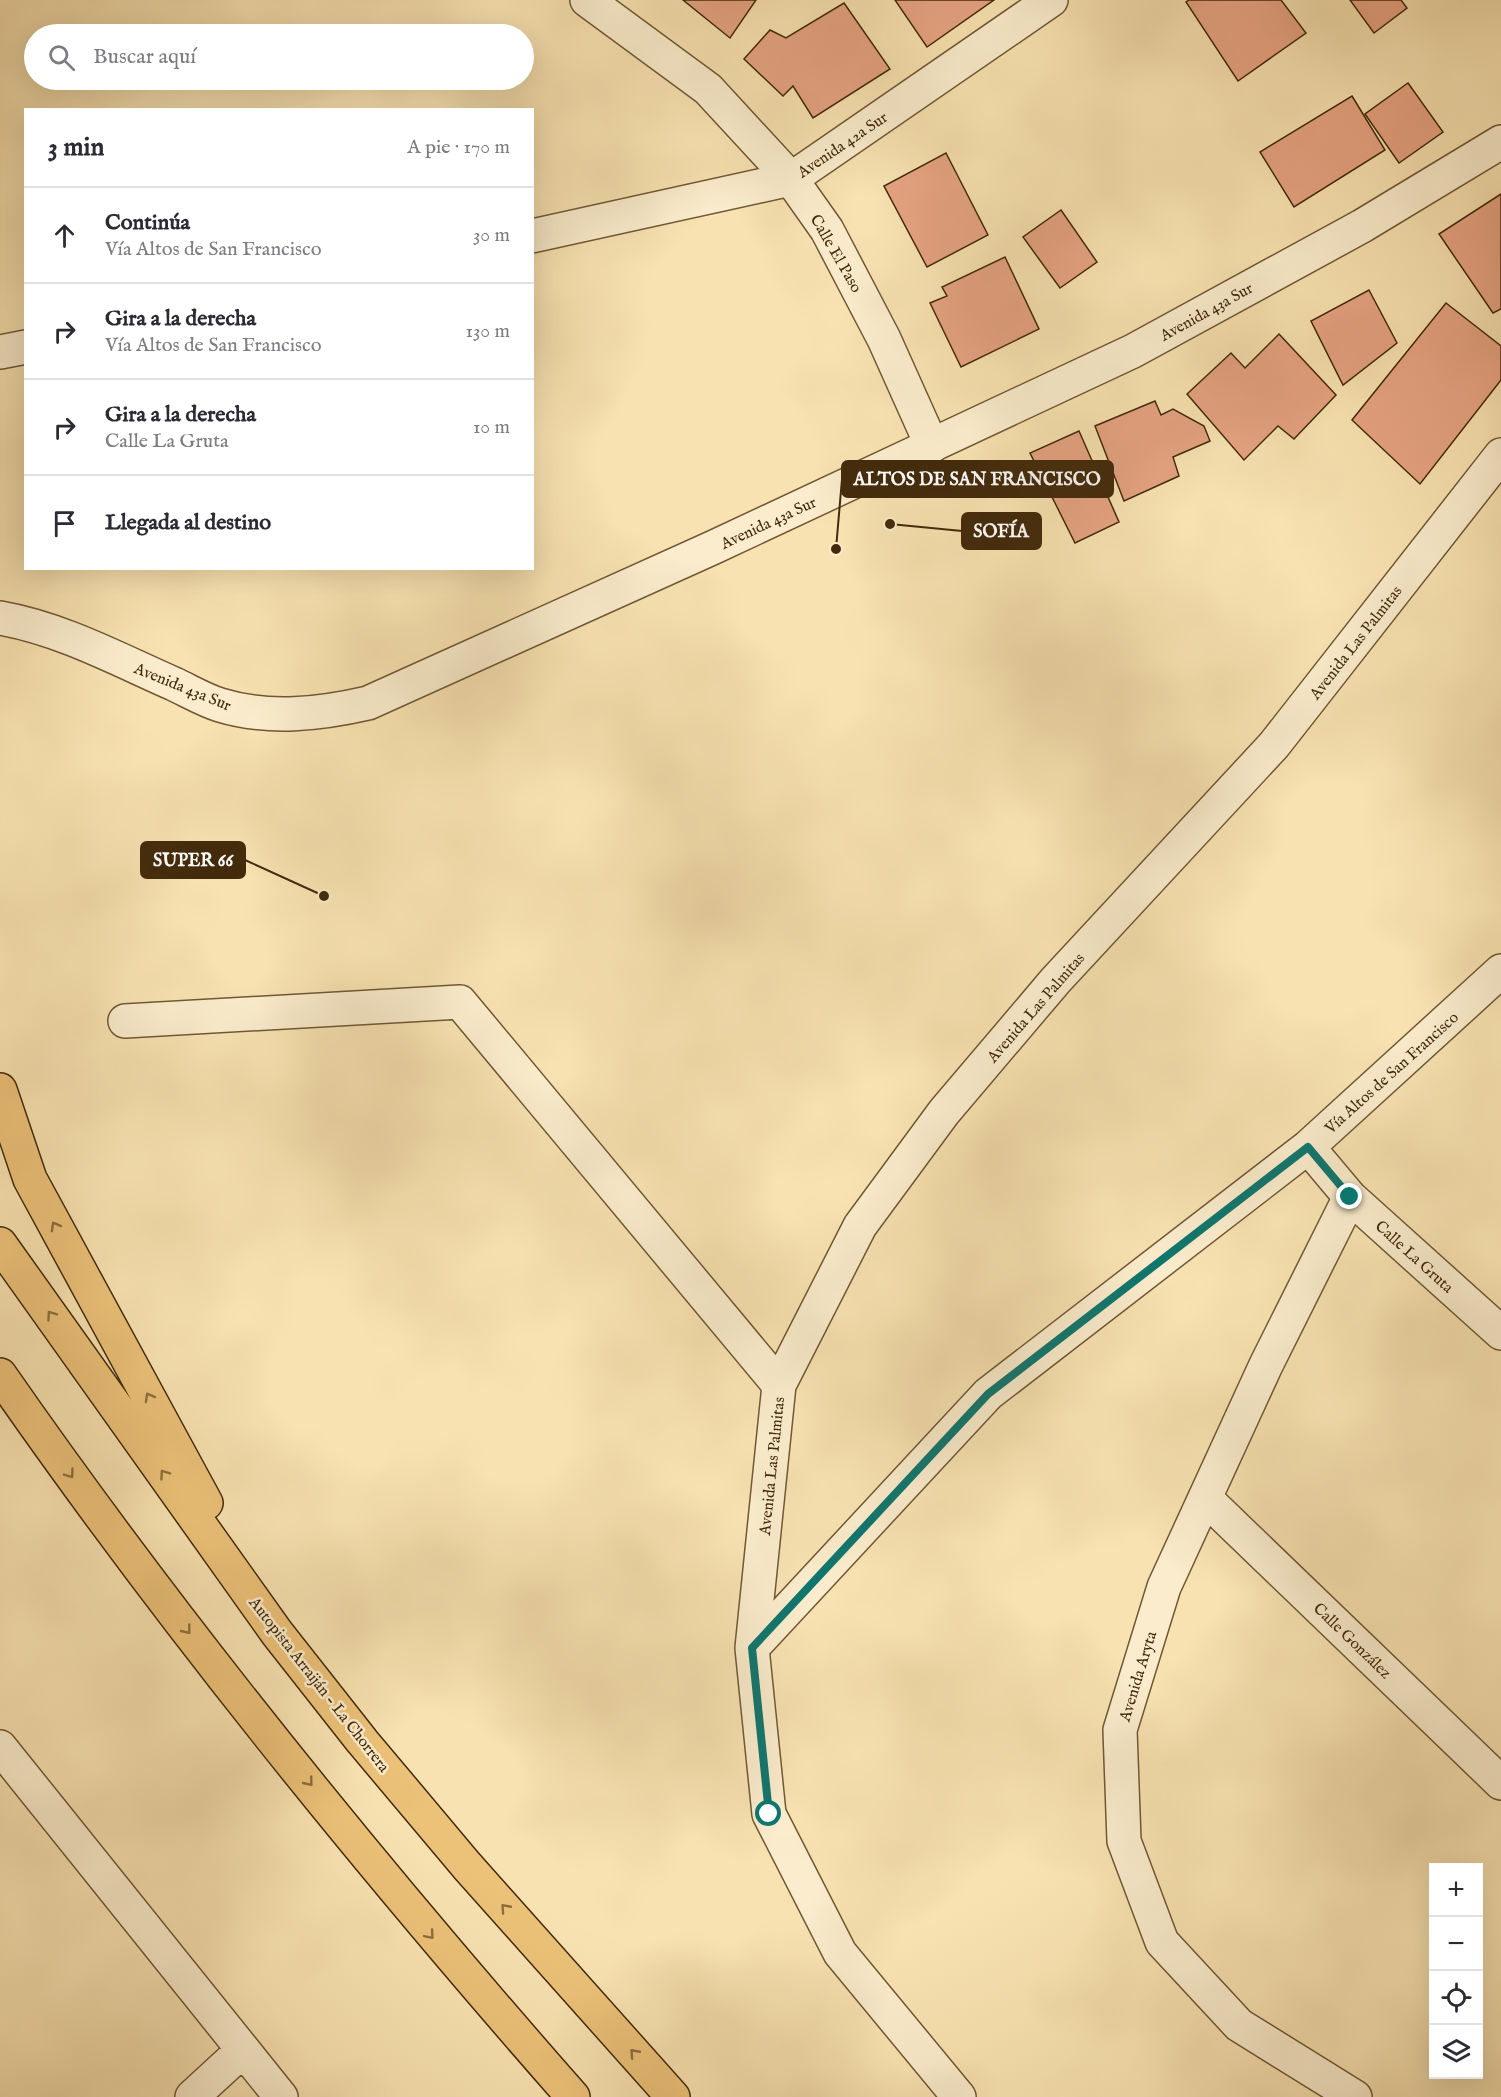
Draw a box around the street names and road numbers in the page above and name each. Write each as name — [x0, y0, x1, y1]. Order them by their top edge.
street label: Avenida 42a Sur — [793, 108, 892, 184]
street label: Calle El Paso — [805, 211, 866, 297]
street label: Avenida 43a Sur — [1156, 279, 1257, 347]
street label: Avenida 43a Sur — [717, 493, 820, 555]
street label: Avenida Las Palmitas — [1305, 582, 1407, 705]
street label: Avenida 43a Sur — [130, 659, 234, 716]
street label: Avenida Las Palmitas — [983, 949, 1090, 1068]
street label: Vía Altos de San Francisco — [1321, 1008, 1464, 1140]
street label: Calle La Gruta — [1370, 1217, 1457, 1298]
street label: Avenida Las Palmitas — [756, 1396, 790, 1537]
street label: Autopista Arraiján - La Chorrera — [243, 1593, 393, 1777]
street label: Calle González — [1308, 1599, 1395, 1684]
street label: Avenida Aryta — [1115, 1629, 1162, 1725]

